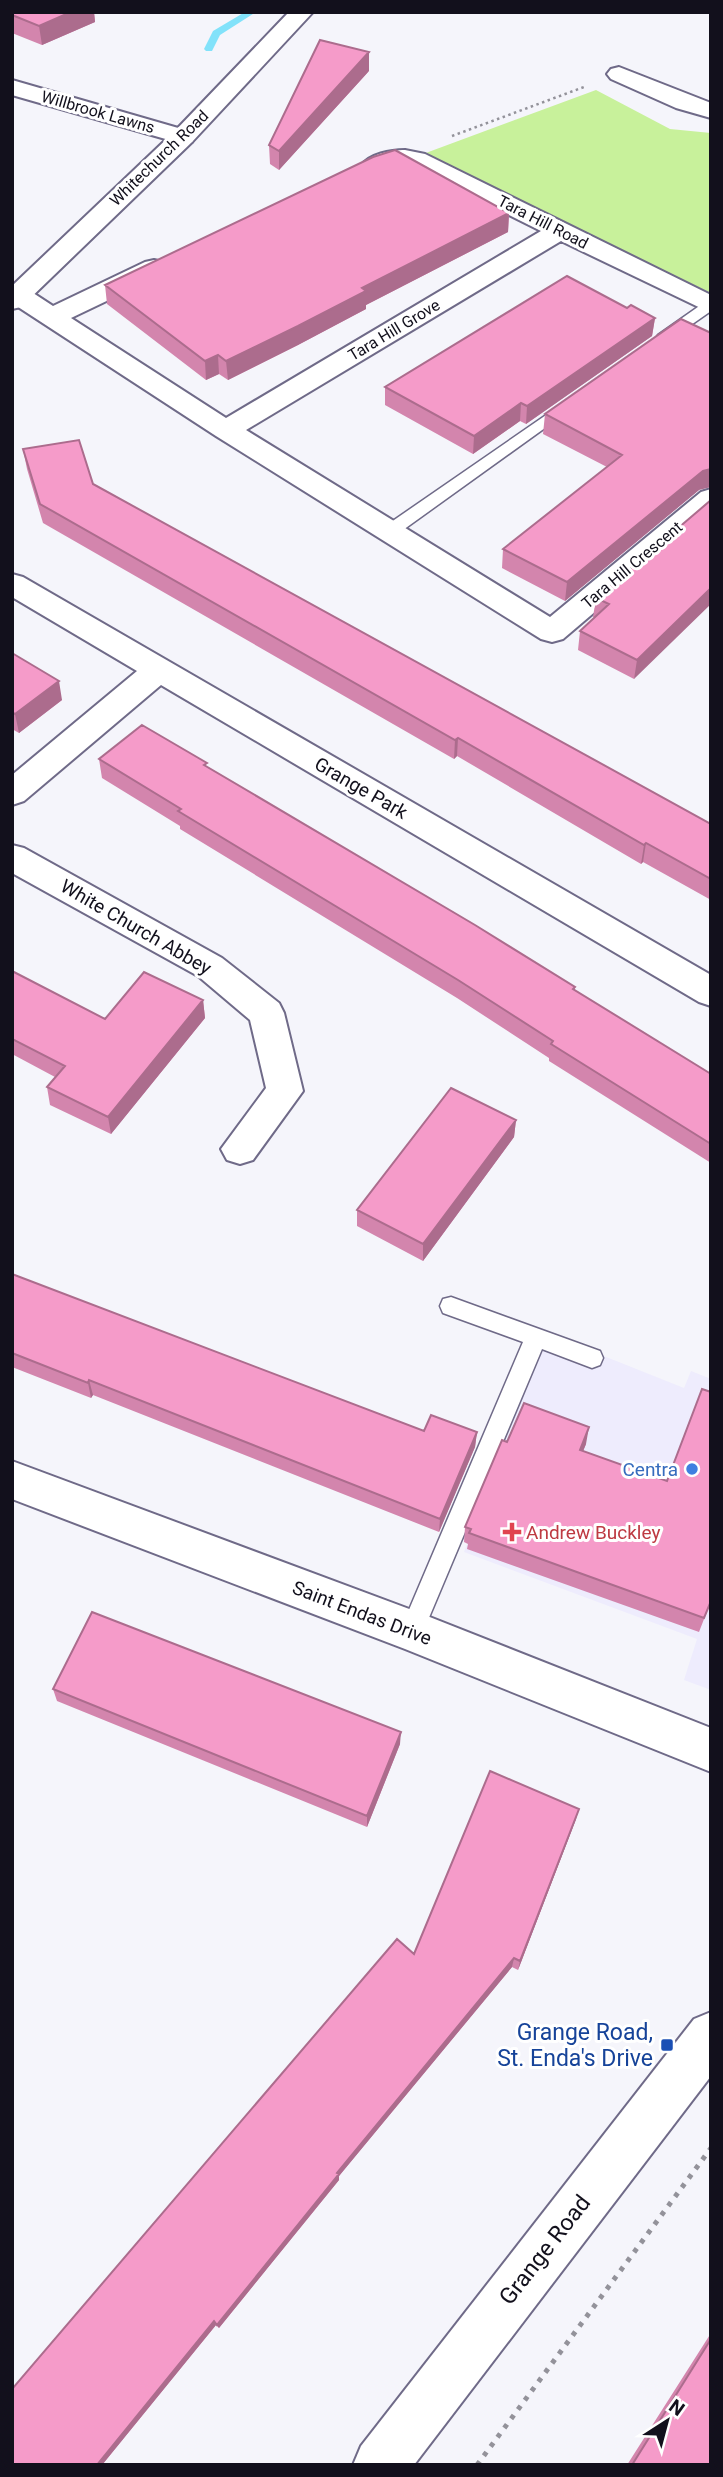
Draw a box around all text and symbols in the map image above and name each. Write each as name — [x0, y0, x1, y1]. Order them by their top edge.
street label: Willbrook Lawns — [39, 87, 157, 137]
street label: Whitechurch Road — [106, 106, 212, 210]
street label: Tara Hill Road — [495, 191, 591, 253]
street label: Tara Hill Grove — [345, 295, 443, 365]
street label: Tara Hill Crescent — [578, 517, 686, 613]
street label: Grange Park — [310, 752, 412, 824]
street label: White Church Abbey — [56, 874, 216, 980]
place label: Centra — [622, 1458, 678, 1481]
marker: Centra — [684, 1461, 700, 1477]
place label: Andrew Buckley — [526, 1521, 660, 1544]
marker: Andrew Buckley — [504, 1524, 520, 1540]
street label: Saint Endas Drive — [289, 1576, 435, 1650]
place label: Grange Road, St. Enda's Drive — [497, 2019, 653, 2072]
marker: Grange Road, St. Enda's Drive — [659, 2037, 675, 2053]
street label: Grange Road — [494, 2190, 596, 2310]
north arrow — [632, 2386, 702, 2456]
text: N — [665, 2394, 689, 2421]

